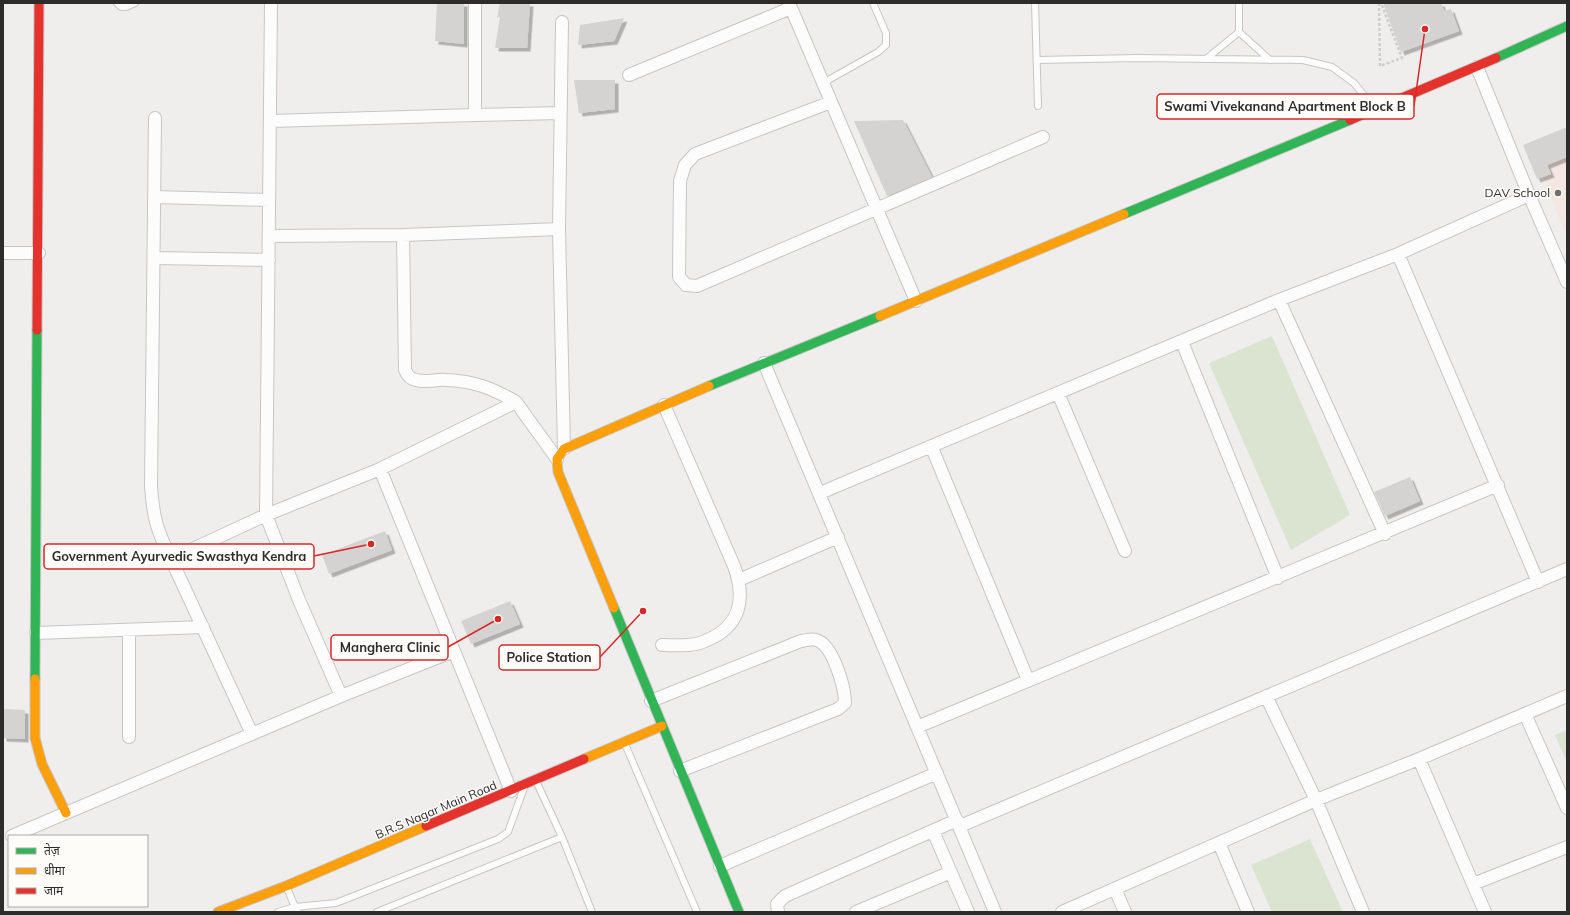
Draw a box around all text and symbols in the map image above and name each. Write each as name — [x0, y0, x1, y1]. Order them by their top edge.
callout: Swami Vivekanand Apartment Block B — [1157, 94, 1414, 119]
text: Swami Vivekanand Apartment Block B — [1164, 98, 1406, 114]
place label: DAV School — [1485, 185, 1550, 200]
marker: DAV School — [1553, 188, 1563, 198]
callout: Government Ayurvedic Swasthya Kendra — [44, 544, 314, 569]
text: Government Ayurvedic Swasthya Kendra — [52, 548, 306, 565]
callout: Manghera Clinic — [331, 635, 448, 660]
text: Manghera Clinic — [340, 639, 441, 655]
callout: Police Station — [499, 645, 600, 670]
text: Police Station — [506, 649, 592, 665]
street label: B.R.S Nagar Main Road — [373, 777, 499, 842]
legend — [8, 835, 148, 907]
text: तेज़ — [44, 843, 61, 858]
text: धीमा — [44, 863, 66, 878]
text: जाम — [44, 883, 64, 898]

